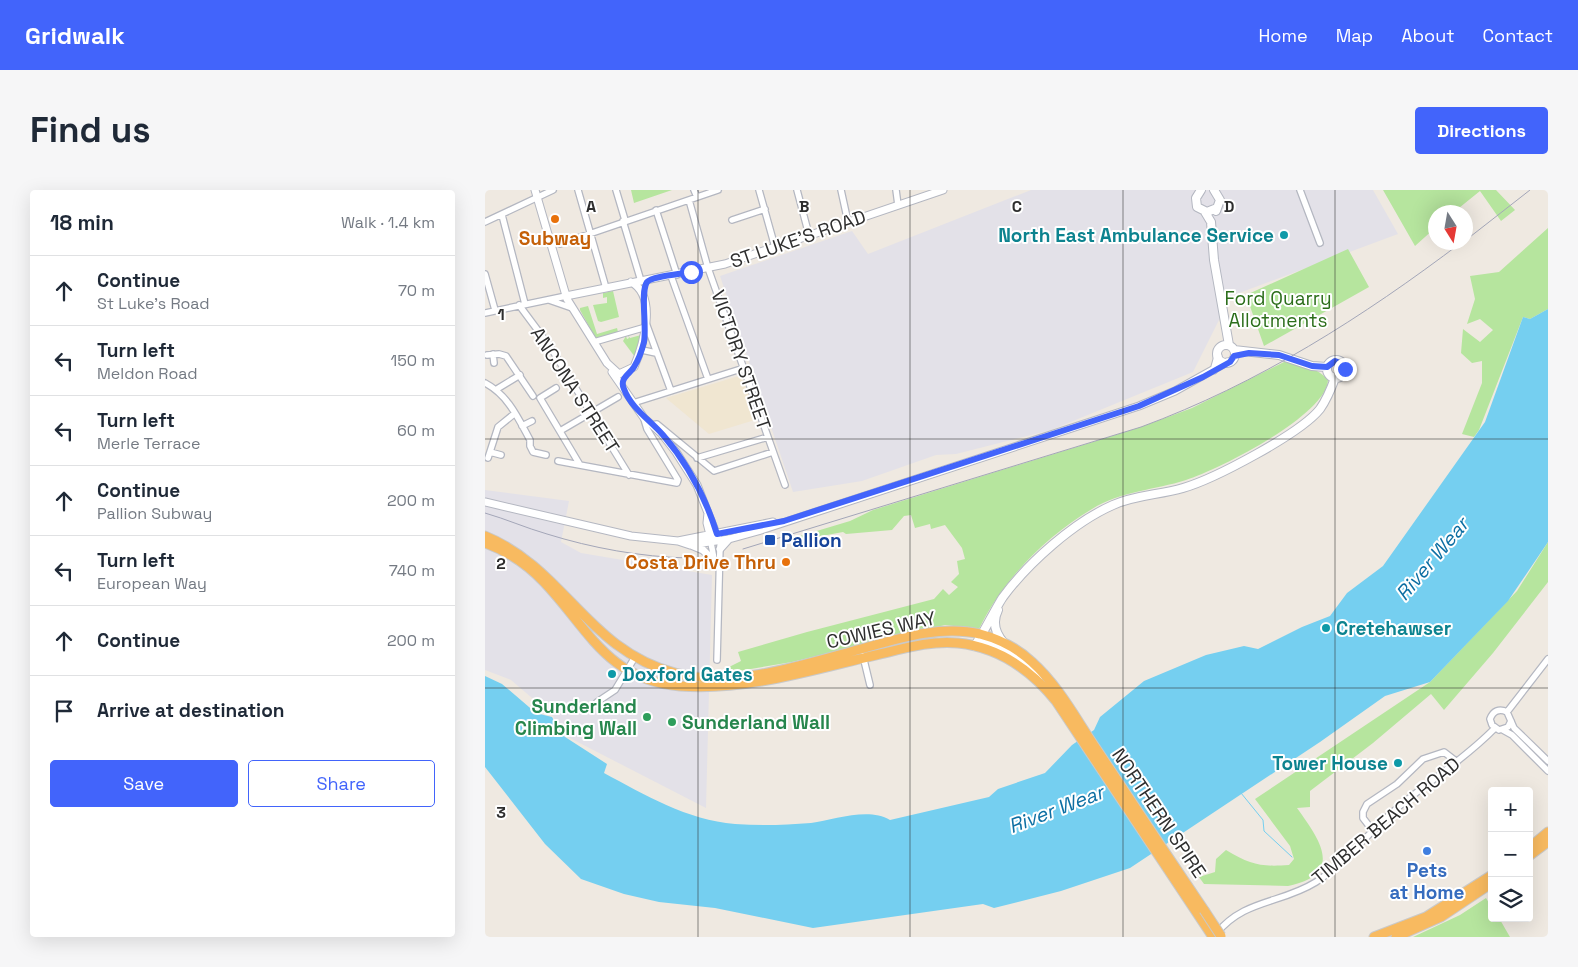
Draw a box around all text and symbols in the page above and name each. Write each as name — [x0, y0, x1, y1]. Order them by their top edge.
text: Gridwalk — [25, 20, 125, 51]
text: Home — [1259, 24, 1308, 47]
text: Map — [1336, 24, 1373, 47]
text: About — [1401, 24, 1455, 47]
text: Contact — [1483, 24, 1553, 47]
button: Directions — [1415, 107, 1548, 154]
text: Find us — [30, 108, 151, 152]
text: A — [586, 196, 596, 217]
text: B — [799, 196, 809, 217]
text: C — [1012, 196, 1022, 217]
text: D — [1224, 196, 1234, 217]
street label: ST LUKE'S ROAD — [727, 204, 869, 274]
north arrow — [1428, 205, 1473, 250]
text: 18 min — [50, 209, 114, 236]
text: Walk · 1.4 km — [341, 212, 435, 233]
marker: Subway — [549, 213, 561, 225]
place label: North East Ambulance Service — [998, 223, 1274, 248]
place label: Subway — [519, 226, 591, 251]
marker: North East Ambulance Service — [1278, 229, 1290, 241]
route start — [680, 261, 703, 284]
text: Continue — [97, 268, 180, 293]
icon: ahead — [50, 277, 78, 305]
text: 70 m — [398, 280, 435, 301]
park label: Ford Quarry Allotments — [1224, 286, 1332, 333]
street label: VICTORY STREET — [705, 287, 777, 433]
text: St Luke's Road — [97, 293, 210, 314]
text: 1 — [497, 304, 505, 325]
street label: ANCONA STREET — [525, 322, 625, 458]
text: Turn left — [97, 338, 175, 363]
icon: left — [50, 347, 78, 375]
text: 150 m — [391, 350, 435, 371]
route end — [1334, 358, 1357, 381]
text: Meldon Road — [97, 363, 198, 384]
text: Turn left — [97, 408, 175, 433]
icon: left — [50, 417, 78, 445]
text: 60 m — [397, 420, 435, 441]
text: Merle Terrace — [97, 433, 201, 454]
text: Continue — [97, 478, 180, 503]
icon: ahead — [50, 487, 78, 515]
text: 200 m — [387, 490, 435, 511]
text: Pallion Subway — [97, 503, 212, 524]
water label: River Wear — [1390, 510, 1476, 606]
place label: Pallion — [781, 528, 842, 553]
marker: Pallion — [763, 533, 777, 547]
text: Turn left — [97, 548, 175, 573]
place label: Costa Drive Thru — [625, 550, 776, 575]
text: 2 — [496, 553, 506, 574]
marker: Costa Drive Thru — [780, 556, 792, 568]
icon: left — [50, 557, 78, 585]
text: 740 m — [389, 560, 435, 581]
text: European Way — [97, 573, 207, 594]
street label: COWIES WAY — [824, 605, 938, 655]
place label: Cretehawser — [1336, 616, 1451, 641]
marker: Cretehawser — [1320, 622, 1332, 634]
icon: ahead — [50, 627, 78, 655]
text: Continue — [97, 628, 180, 653]
text: 200 m — [387, 630, 435, 651]
place label: Doxford Gates — [622, 662, 753, 687]
marker: Doxford Gates — [606, 668, 618, 680]
place label: Sunderland Climbing Wall — [515, 694, 637, 741]
icon: arrive — [50, 697, 78, 725]
text: Arrive at destination — [97, 698, 285, 723]
place label: Sunderland Wall — [682, 710, 830, 735]
marker: Sunderland Climbing Wall — [641, 711, 653, 723]
marker: Sunderland Wall — [666, 716, 678, 728]
street label: NORTHERN SPIRE — [1106, 743, 1212, 883]
place label: Tower House — [1272, 751, 1388, 776]
street label: TIMBER BEACH ROAD — [1307, 752, 1465, 890]
marker: Tower House — [1392, 757, 1404, 769]
button: Save — [50, 760, 238, 807]
button: Share — [248, 760, 435, 807]
water label: River Wear — [1004, 778, 1110, 839]
map controls — [1488, 787, 1533, 922]
button: + — [1488, 787, 1533, 832]
text: 3 — [496, 802, 506, 823]
button: − — [1488, 832, 1533, 877]
marker: Pets at Home — [1421, 845, 1433, 857]
place label: Pets at Home — [1389, 858, 1465, 905]
button: layers — [1488, 877, 1533, 922]

